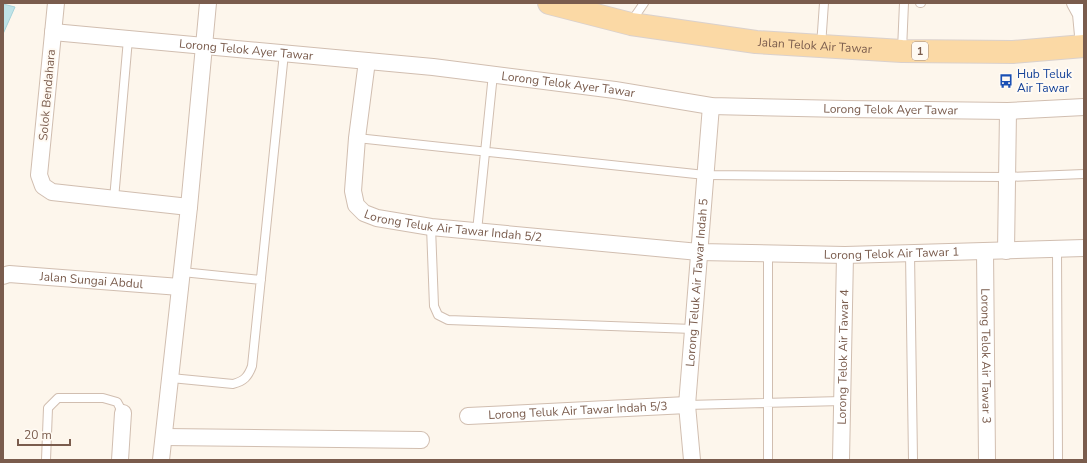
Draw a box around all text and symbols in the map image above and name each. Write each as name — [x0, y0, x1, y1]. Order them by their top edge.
street label: Jalan Telok Air Tawar — [756, 34, 873, 57]
street label: Lorong Telok Ayer Tawar — [178, 36, 315, 64]
road number: 1 — [912, 42, 928, 60]
street label: Solok Bendahara — [35, 49, 59, 141]
place label: Hub Teluk Air Tawar — [1017, 66, 1073, 96]
street label: Lorong Telok Ayer Tawar — [501, 68, 637, 101]
bus stop icon: Hub Teluk Air Tawar — [998, 73, 1014, 89]
street label: Lorong Telok Ayer Tawar — [823, 101, 959, 118]
street label: Lorong Teluk Air Tawar Indah 5 — [682, 198, 712, 367]
street label: Lorong Teluk Air Tawar Indah 5/2 — [362, 206, 543, 245]
street label: Lorong Telok Air Tawar 1 — [824, 244, 960, 263]
street label: Jalan Sungai Abdul — [38, 268, 144, 292]
street label: Lorong Telok Air Tawar 3 — [977, 288, 995, 424]
street label: Lorong Telok Air Tawar 4 — [834, 289, 852, 425]
street label: Lorong Teluk Air Tawar Indah 5/3 — [488, 398, 668, 423]
scale bar — [18, 421, 70, 447]
text: 20 m — [24, 427, 52, 443]

